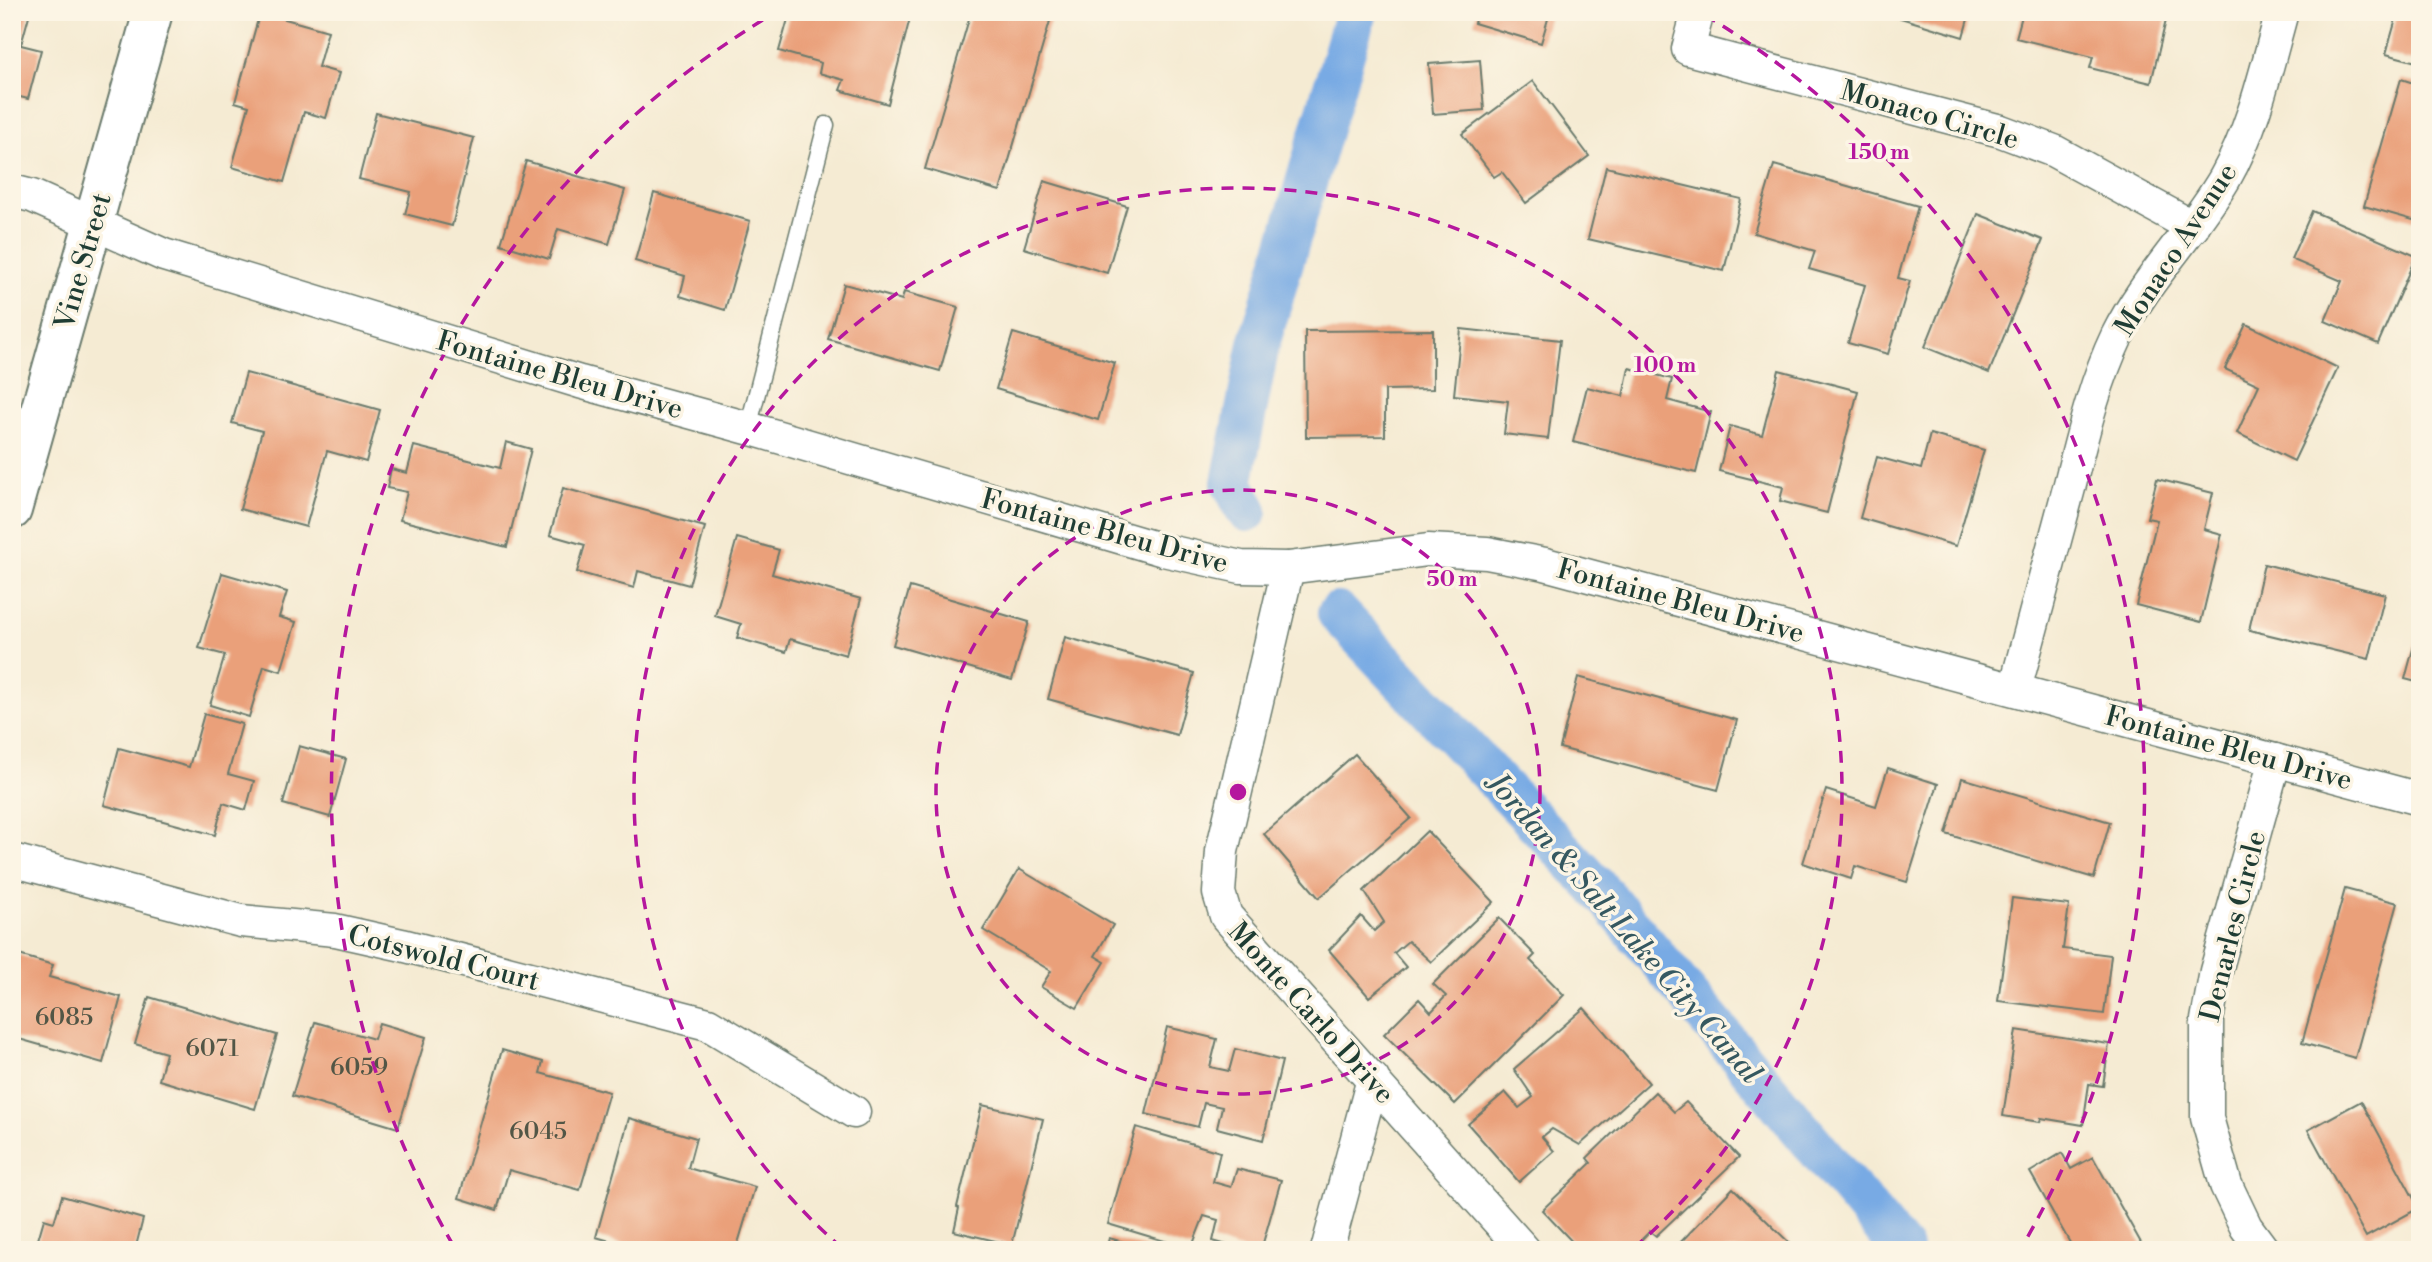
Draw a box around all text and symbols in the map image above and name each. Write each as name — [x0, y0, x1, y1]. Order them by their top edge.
street label: Monaco Circle — [1837, 73, 2023, 158]
text: 150 m — [1849, 140, 1909, 166]
street label: Monaco Avenue — [2107, 157, 2245, 343]
street label: Vine Street — [47, 189, 120, 335]
street label: Fontaine Bleu Drive — [433, 324, 687, 427]
text: 100 m — [1634, 353, 1696, 379]
street label: Fontaine Bleu Drive — [977, 482, 1232, 581]
street label: Fontaine Bleu Drive — [1553, 552, 1808, 651]
text: 50 m — [1427, 567, 1477, 593]
street label: Fontaine Bleu Drive — [2101, 699, 2356, 798]
water label: Jordan & Salt Lake City Canal — [1477, 763, 1770, 1092]
centre of rings — [1226, 780, 1250, 804]
street label: Denarles Circle — [2193, 827, 2274, 1025]
street label: Monte Carlo Drive — [1220, 915, 1402, 1111]
street label: Cotswold Court — [344, 918, 543, 999]
house number: 6085 — [35, 1003, 93, 1033]
house number: 6071 — [185, 1034, 239, 1064]
house number: 6059 — [330, 1053, 388, 1083]
house number: 6045 — [509, 1117, 567, 1147]

